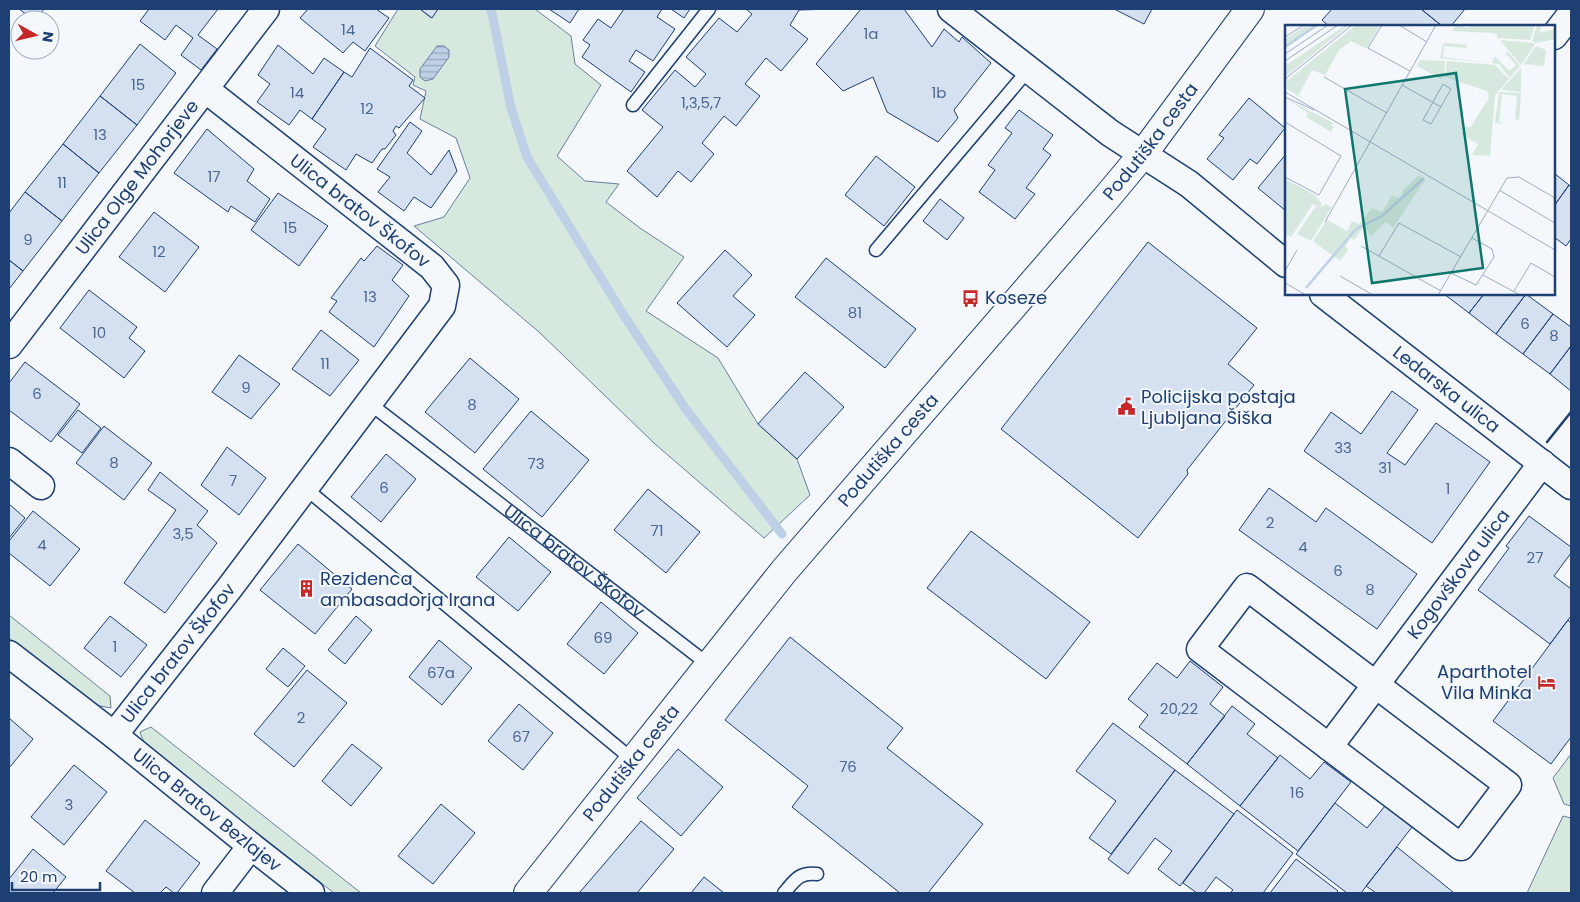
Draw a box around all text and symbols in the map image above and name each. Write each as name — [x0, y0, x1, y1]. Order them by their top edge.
north arrow — [10, 10, 60, 60]
house number: 14 — [341, 19, 355, 40]
house number: 1a — [864, 23, 878, 44]
inset map — [1285, 25, 1555, 295]
text: N — [37, 30, 59, 43]
house number: 15 — [131, 74, 145, 95]
street label: Podutiška cesta — [1097, 77, 1204, 205]
house number: 14 — [290, 82, 304, 103]
house number: 1b — [932, 82, 946, 103]
house number: 1,3,5,7 — [681, 92, 721, 113]
street label: Ulica Olge Mohorjeve — [69, 94, 204, 260]
house number: 12 — [360, 98, 374, 119]
house number: 13 — [93, 124, 107, 145]
street label: Ulica bratov Škofov — [285, 148, 436, 273]
house number: 17 — [208, 166, 221, 187]
house number: 11 — [57, 172, 67, 193]
house number: 15 — [283, 217, 297, 238]
house number: 9 — [23, 229, 33, 250]
house number: 12 — [152, 241, 166, 262]
place label: Koseze — [985, 285, 1047, 310]
house number: 13 — [363, 286, 377, 307]
bus stop icon: Koseze — [961, 288, 981, 308]
house number: 81 — [848, 302, 862, 323]
house number: 6 — [1520, 313, 1530, 334]
house number: 10 — [92, 322, 106, 343]
house number: 8 — [1549, 325, 1559, 346]
street label: Ledarska ulica — [1388, 340, 1505, 439]
house number: 11 — [320, 353, 330, 374]
house number: 9 — [241, 377, 251, 398]
house number: 6 — [32, 383, 42, 404]
place label: Policijska postaja Ljubljana Šiška — [1141, 384, 1296, 430]
street label: Podutiška cesta — [832, 388, 944, 512]
house number: 8 — [467, 394, 477, 415]
public building icon: Policijska postaja Ljubljana Šiška — [1117, 397, 1137, 417]
house number: 33 — [1334, 437, 1352, 458]
house number: 8 — [109, 452, 119, 473]
house number: 73 — [527, 453, 545, 474]
house number: 31 — [1378, 457, 1392, 478]
house number: 7 — [229, 470, 237, 491]
house number: 6 — [379, 477, 389, 498]
house number: 1 — [1446, 478, 1450, 499]
street label: Ulica bratov Škofov — [499, 498, 650, 623]
street label: Kogovškova ulica — [1401, 504, 1515, 644]
house number: 2 — [1266, 512, 1274, 533]
house number: 71 — [651, 520, 664, 541]
house number: 3,5 — [172, 523, 194, 544]
house number: 4 — [37, 534, 47, 555]
house number: 4 — [1298, 536, 1308, 557]
house number: 27 — [1527, 547, 1543, 568]
house number: 6 — [1333, 560, 1343, 581]
place label: Rezidenca ambasadorja Irana — [320, 566, 495, 612]
street label: Ulica bratov Škofov — [115, 578, 241, 728]
building icon: Rezidenca ambasadorja Irana — [296, 579, 316, 599]
house number: 8 — [1365, 579, 1375, 600]
house number: 69 — [594, 627, 612, 648]
house number: 1 — [113, 636, 117, 657]
place label: Aparthotel Vila Minka — [1437, 659, 1532, 705]
house number: 67a — [427, 662, 455, 683]
hotel icon: Aparthotel Vila Minka — [1536, 672, 1556, 692]
house number: 20,22 — [1160, 698, 1198, 719]
street label: Podutiška cesta — [577, 699, 685, 826]
house number: 2 — [297, 707, 305, 728]
house number: 67 — [512, 726, 530, 747]
street label: Ulica Bratov Bezlajev — [127, 742, 287, 877]
house number: 76 — [839, 756, 857, 777]
house number: 16 — [1290, 782, 1304, 803]
house number: 3 — [65, 794, 73, 815]
scale bar — [12, 860, 100, 892]
text: 20 m — [20, 866, 58, 887]

